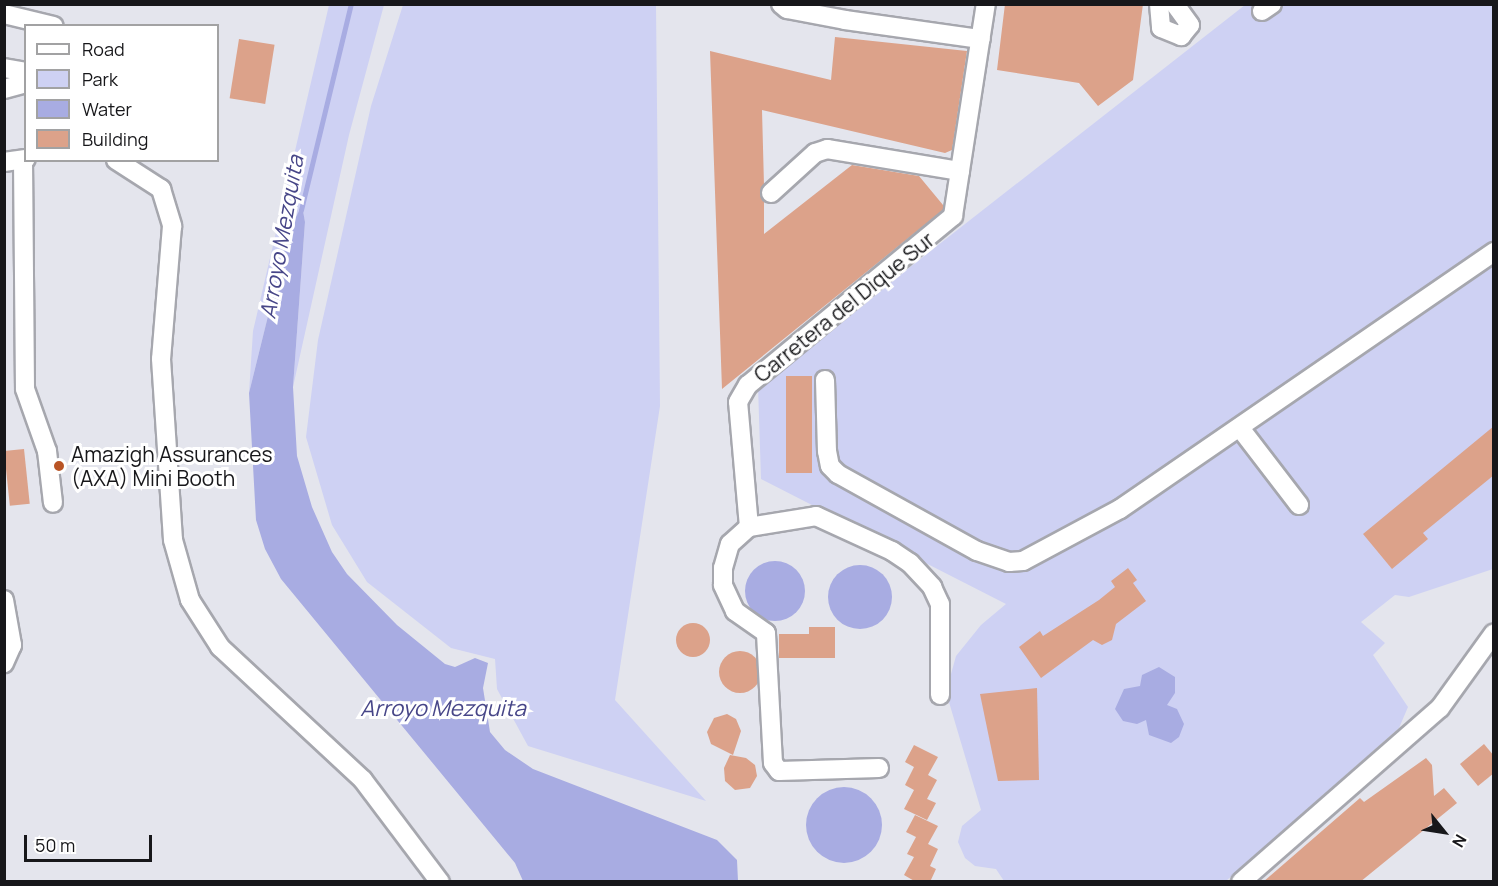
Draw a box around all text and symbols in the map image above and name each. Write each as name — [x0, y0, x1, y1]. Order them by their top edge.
legend — [24, 24, 219, 162]
text: Road — [82, 37, 125, 61]
text: Park — [82, 67, 118, 91]
text: Water — [82, 97, 132, 121]
text: Building — [82, 127, 148, 151]
water label: Arroyo Mezquita — [255, 153, 309, 321]
street label: Carretera del Dique Sur — [749, 227, 939, 387]
place label: Amazigh Assurances (AXA) Mini Booth — [71, 441, 273, 491]
marker: Amazigh Assurances (AXA) Mini Booth — [52, 459, 66, 473]
water label: Arroyo Mezquita — [360, 696, 526, 722]
north arrow — [1414, 802, 1474, 862]
scale bar — [27, 823, 154, 861]
text: N — [1447, 831, 1472, 851]
text: 50 m — [35, 833, 75, 857]

